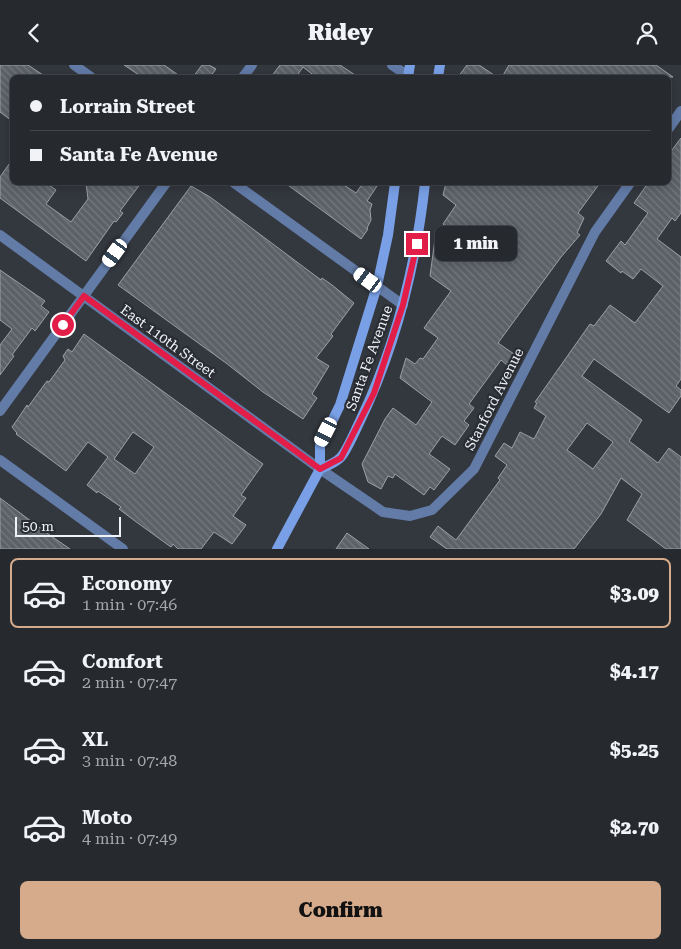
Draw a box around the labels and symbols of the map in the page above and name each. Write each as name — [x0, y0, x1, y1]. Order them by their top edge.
callout: 1 min — [434, 227, 517, 261]
route end — [406, 233, 428, 255]
car — [100, 236, 129, 270]
car — [351, 265, 384, 295]
street label: East 110th Street — [117, 301, 219, 381]
street label: Santa Fe Avenue — [343, 303, 396, 413]
route start — [52, 314, 74, 336]
street label: Stanford Avenue — [461, 345, 527, 453]
car — [312, 415, 339, 449]
scale bar — [15, 514, 121, 537]

